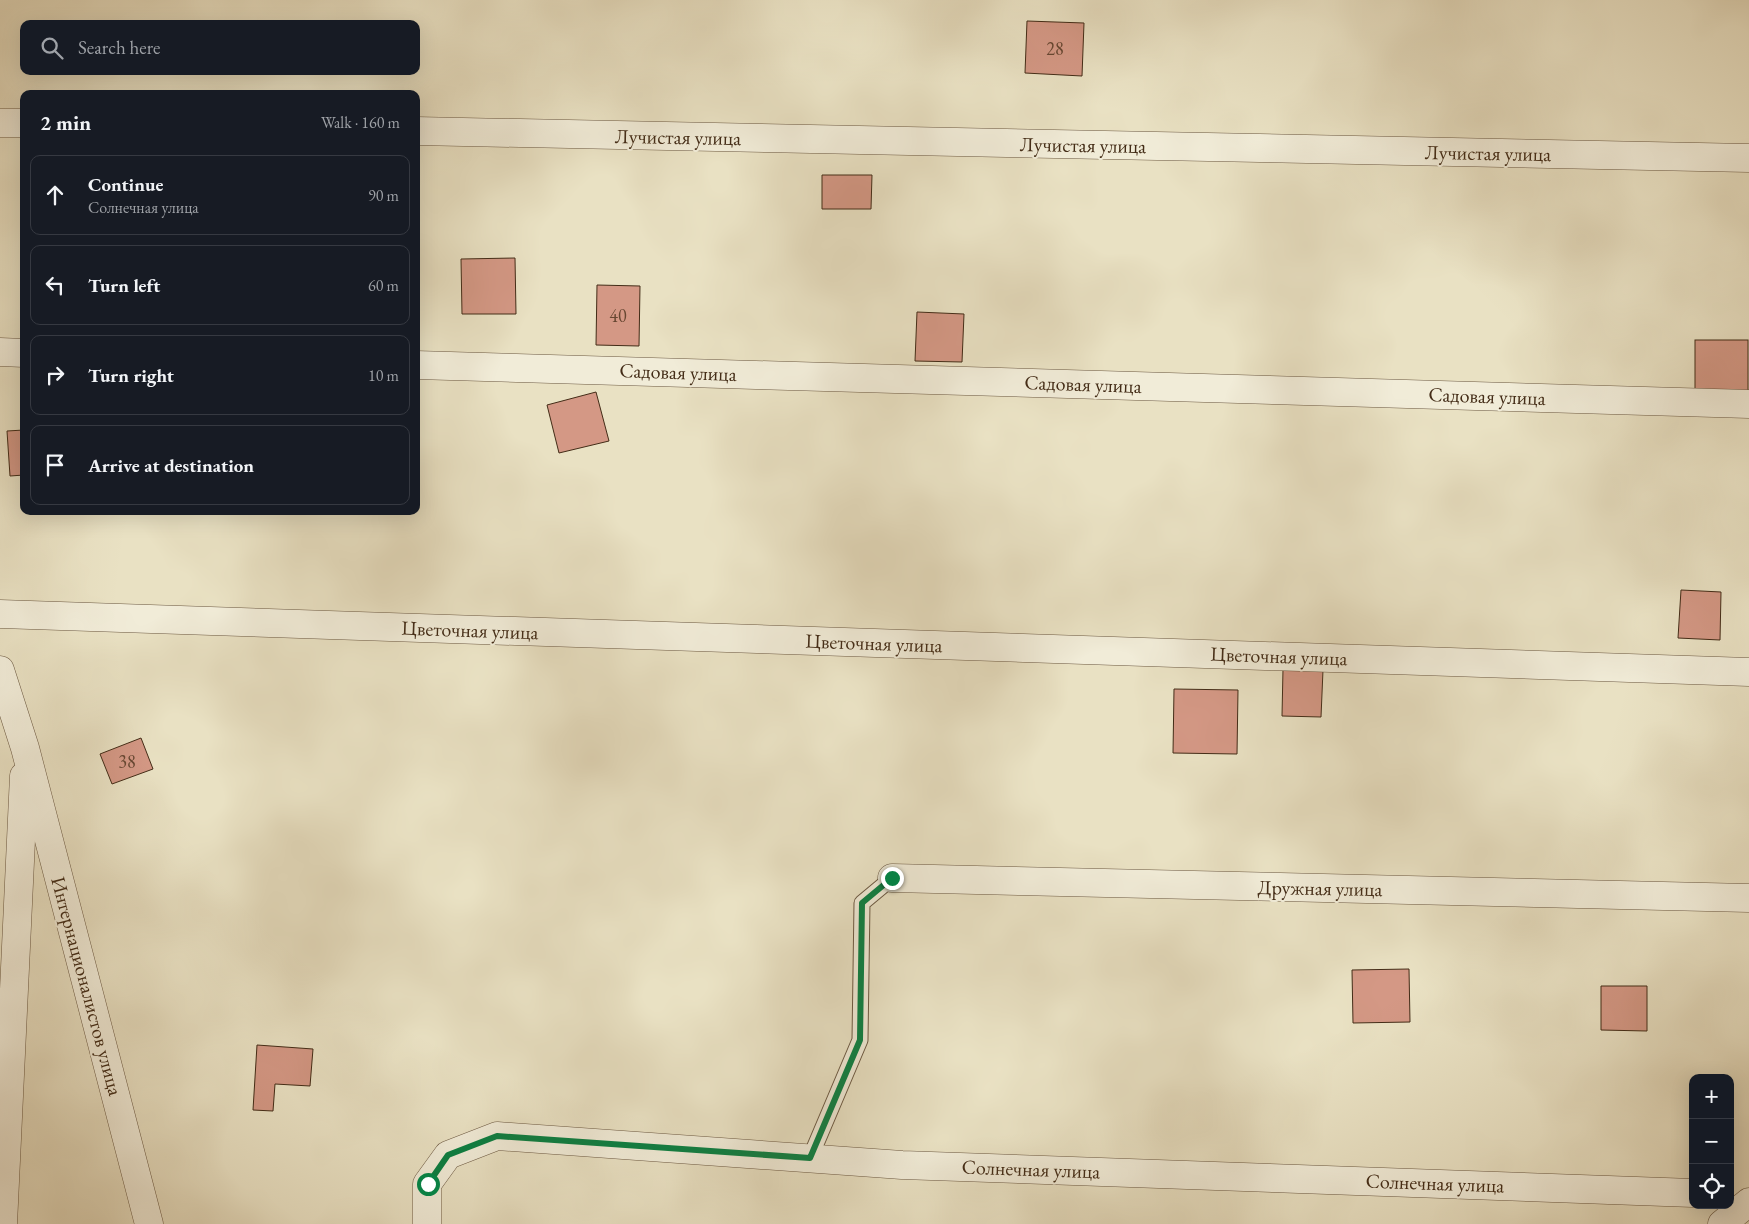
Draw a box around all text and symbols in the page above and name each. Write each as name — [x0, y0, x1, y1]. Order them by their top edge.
search box — [20, 20, 420, 75]
icon: search — [38, 34, 66, 62]
text: Search here — [78, 35, 160, 60]
house number: 28 — [1046, 37, 1064, 60]
text: 2 min — [40, 109, 91, 136]
text: Walk · 160 m — [321, 112, 400, 133]
street label: Лучистая улица — [615, 123, 741, 151]
street label: Лучистая улица — [1020, 131, 1146, 159]
street label: Лучистая улица — [1425, 139, 1551, 167]
text: Continue — [88, 172, 163, 197]
icon: ahead — [41, 181, 69, 209]
text: 90 m — [368, 185, 399, 206]
text: Солнечная улица — [88, 197, 199, 218]
icon: left — [41, 271, 69, 299]
text: Turn left — [88, 273, 160, 298]
text: 60 m — [368, 275, 399, 296]
house number: 40 — [609, 304, 627, 327]
street label: Садовая улица — [619, 357, 737, 387]
icon: right — [41, 361, 69, 389]
text: Turn right — [88, 363, 174, 388]
text: 10 m — [368, 365, 399, 386]
street label: Садовая улица — [1024, 369, 1142, 399]
street label: Садовая улица — [1428, 381, 1546, 411]
icon: arrive — [41, 451, 69, 479]
text: Arrive at destination — [88, 453, 254, 478]
street label: Цветочная улица — [401, 615, 539, 645]
street label: Цветочная улица — [805, 628, 943, 658]
street label: Цветочная улица — [1210, 641, 1348, 671]
house number: 38 — [118, 750, 136, 773]
route end — [881, 867, 904, 890]
street label: Интернационалистов улица — [45, 873, 129, 1099]
street label: Дружная улица — [1257, 874, 1383, 902]
map controls — [1689, 1074, 1734, 1209]
button: + — [1689, 1074, 1734, 1119]
button: − — [1689, 1119, 1734, 1164]
street label: Солнечная улица — [961, 1154, 1101, 1184]
button: locate — [1689, 1164, 1734, 1209]
street label: Солнечная улица — [1365, 1168, 1505, 1198]
route start — [417, 1173, 440, 1196]

